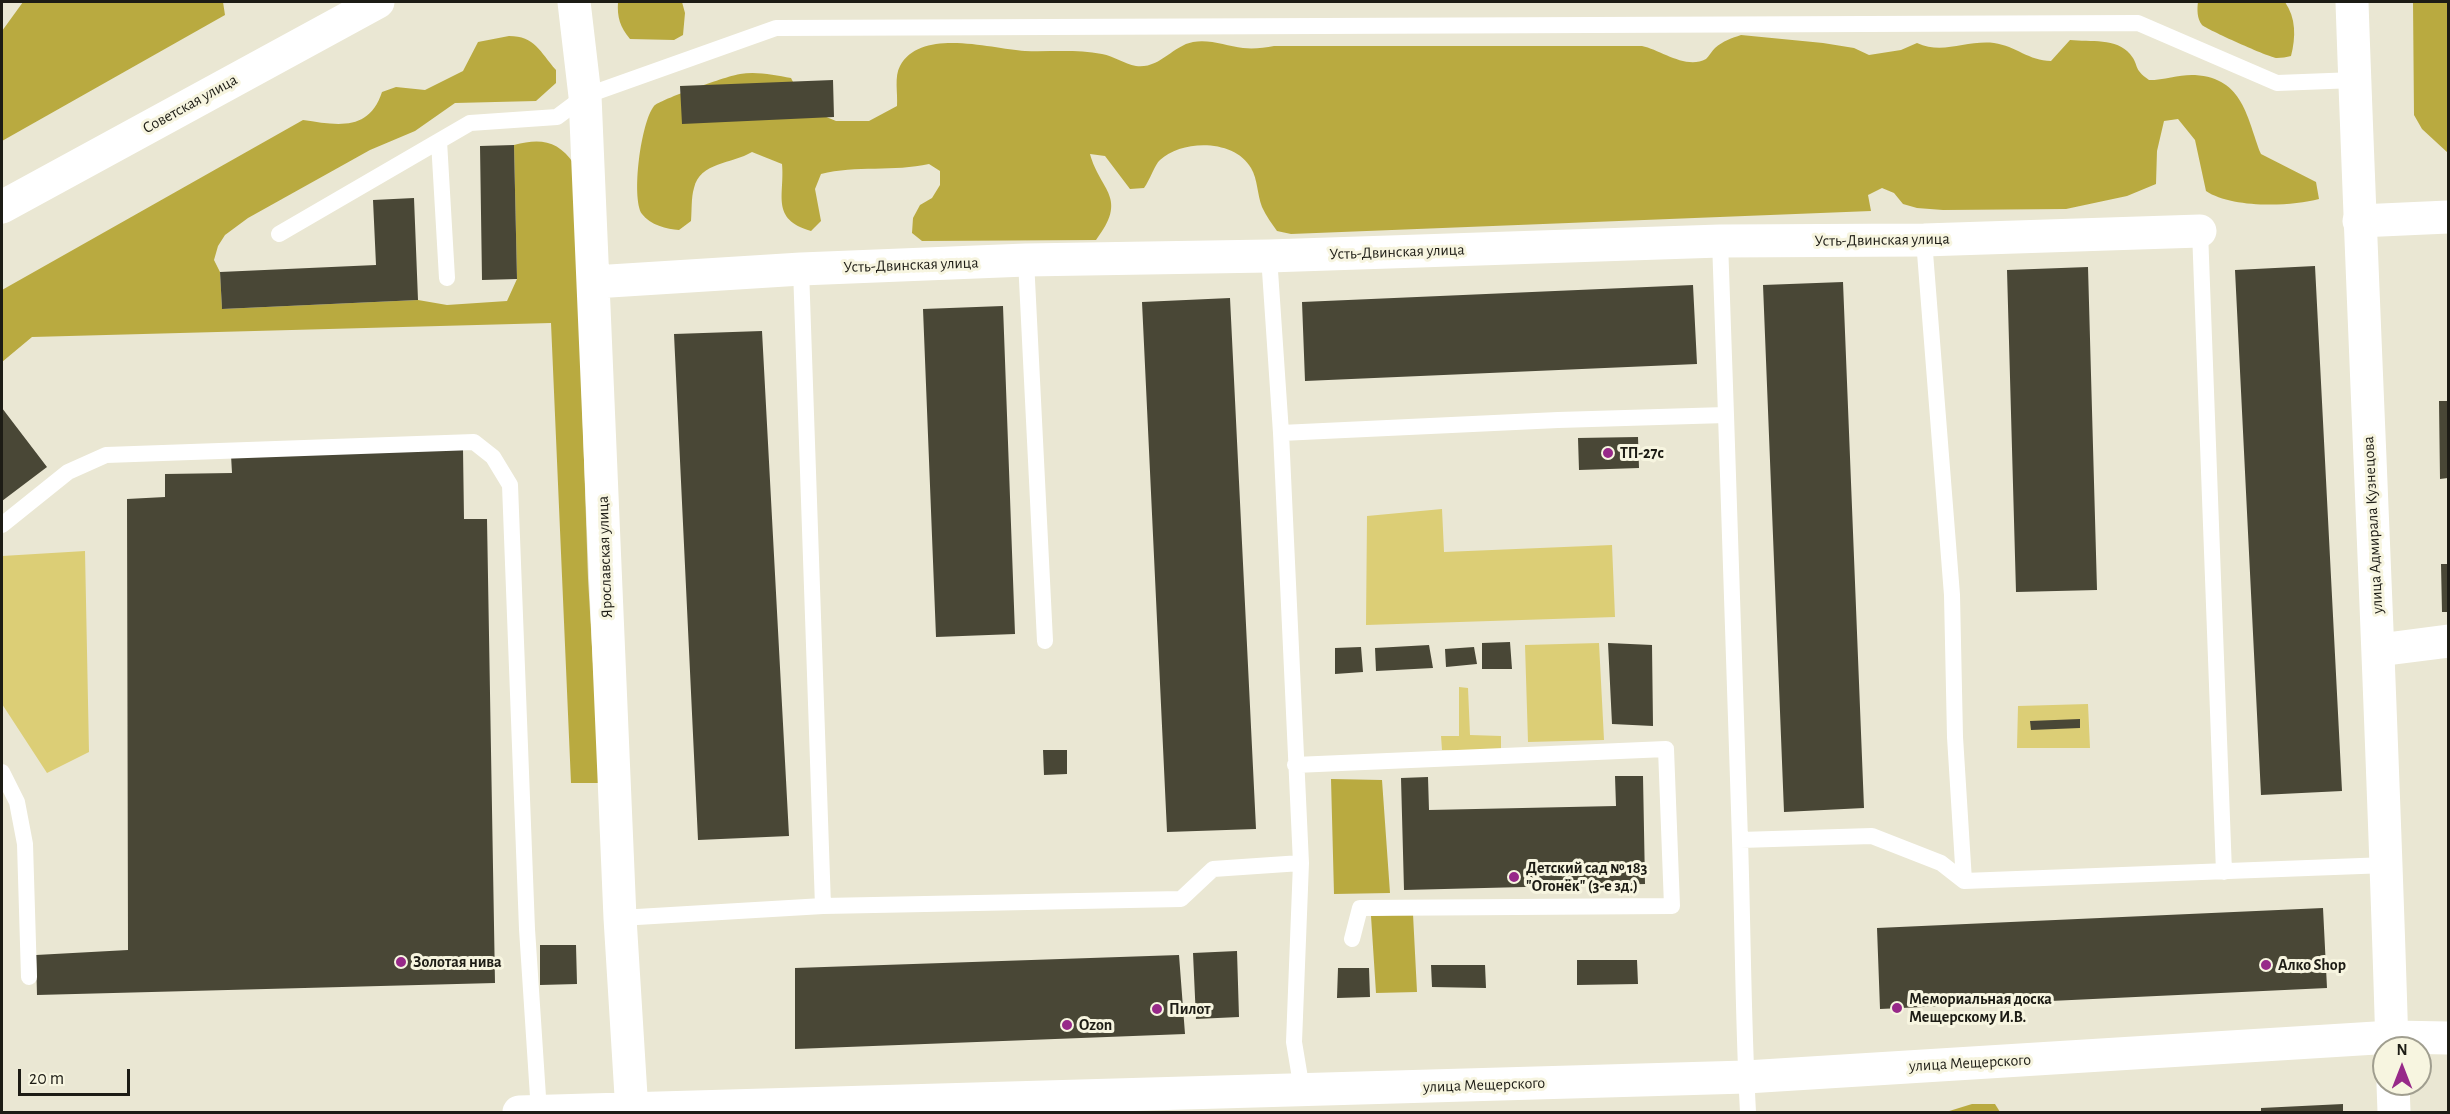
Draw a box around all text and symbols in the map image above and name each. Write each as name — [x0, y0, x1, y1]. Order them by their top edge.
street label: Советская улица — [139, 70, 241, 138]
street label: Усть-Двинская улица — [1814, 229, 1950, 251]
street label: Усть-Двинская улица — [1329, 240, 1465, 264]
street label: Усть-Двинская улица — [843, 253, 979, 277]
street label: улица Адмирала Кузнецова — [2359, 436, 2387, 614]
place label: ТП-27c — [1620, 443, 1664, 463]
marker: ТП-27c — [1601, 446, 1615, 460]
street label: Ярославская улица — [593, 496, 617, 618]
place label: Детский сад № 183 "Огонёк" (3-е зд.) — [1526, 858, 1648, 896]
marker: Детский сад № 183 "Огонёк" (3-е зд.) — [1507, 870, 1521, 884]
place label: Золотая нива — [413, 952, 502, 972]
marker: Золотая нива — [394, 955, 408, 969]
place label: Алко Shop — [2278, 955, 2346, 975]
marker: Алко Shop — [2259, 958, 2273, 972]
place label: Мемориальная доска Мещерскому И.В. — [1909, 989, 2052, 1027]
place label: Пилот — [1169, 999, 1211, 1019]
marker: Мемориальная доска Мещерскому И.В. — [1890, 1001, 1904, 1015]
marker: Пилот — [1150, 1002, 1164, 1016]
place label: Ozon — [1079, 1015, 1112, 1035]
marker: Ozon — [1060, 1018, 1074, 1032]
north arrow — [2372, 1036, 2432, 1096]
text: N — [2396, 1042, 2408, 1058]
street label: улица Мещерского — [1909, 1050, 2031, 1076]
scale bar — [21, 1057, 134, 1095]
text: 20 m — [29, 1070, 64, 1088]
street label: улица Мещерского — [1423, 1073, 1545, 1097]

